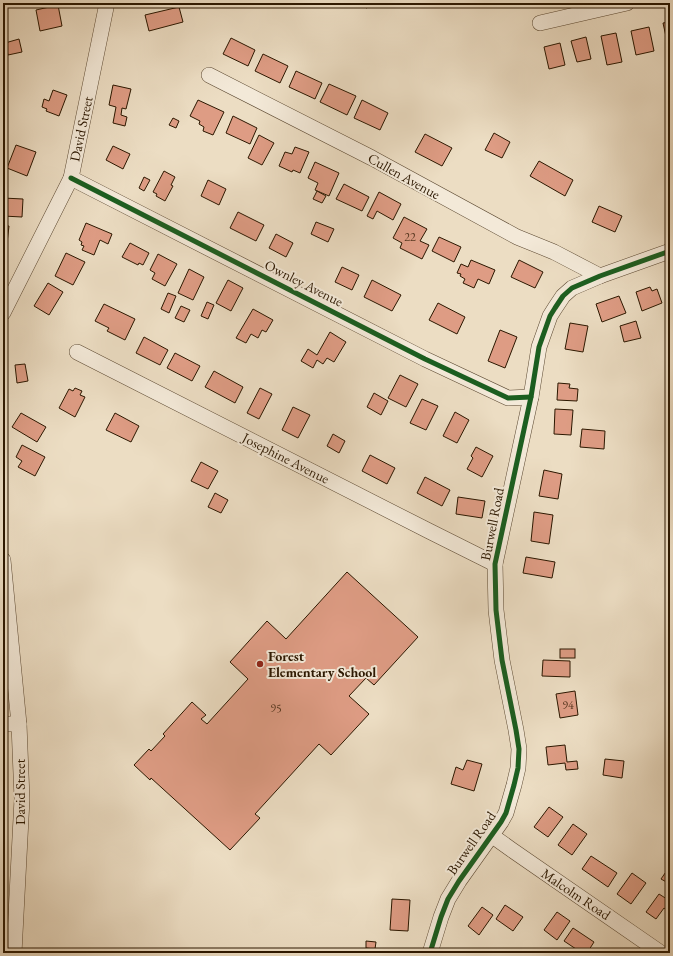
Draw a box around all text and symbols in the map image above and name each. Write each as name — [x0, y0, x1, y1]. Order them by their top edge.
street label: David Street — [65, 94, 97, 163]
street label: Cullen Avenue — [365, 149, 444, 203]
house number: 22 — [404, 229, 416, 245]
street label: Ownley Avenue — [262, 256, 347, 311]
street label: Josephine Avenue — [239, 428, 333, 488]
street label: Burwell Road — [476, 485, 508, 562]
place label: Forest Elementary School — [268, 647, 376, 681]
marker: Forest Elementary School — [255, 659, 265, 669]
house number: 94 — [562, 697, 574, 713]
house number: 95 — [270, 700, 282, 716]
street label: David Street — [11, 758, 29, 825]
street label: Burwell Road — [442, 807, 500, 878]
street label: Malcolm Road — [538, 864, 615, 924]

